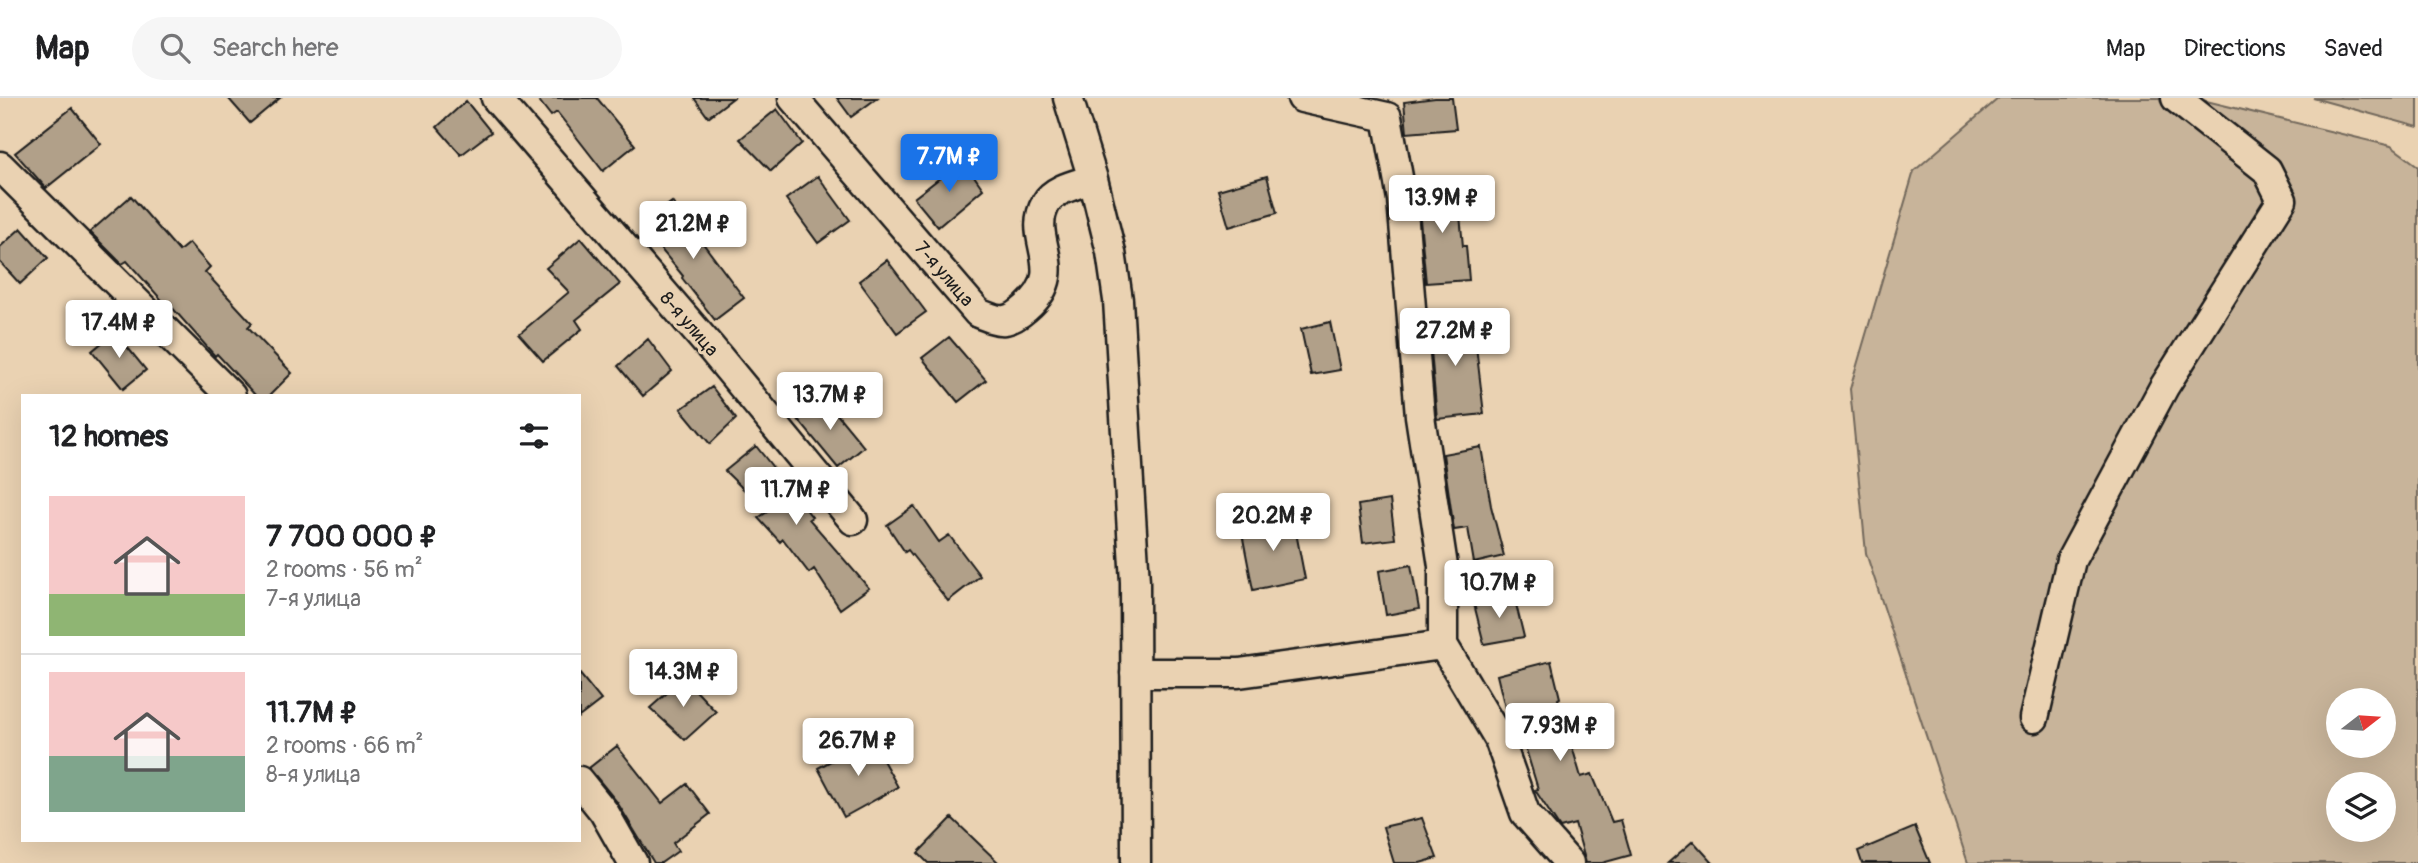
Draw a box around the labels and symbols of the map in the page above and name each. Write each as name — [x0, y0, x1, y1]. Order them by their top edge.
pin: 7.7M ₽ — [892, 134, 1006, 194]
pin: 13.9M ₽ — [1377, 176, 1507, 235]
pin: 21.2M ₽ — [628, 202, 758, 261]
street label: 7-я улица — [909, 236, 979, 312]
street label: 8-я улица — [654, 287, 724, 361]
pin: 17.4M ₽ — [54, 300, 184, 360]
pin: 27.2M ₽ — [1390, 308, 1520, 368]
pin: 13.7M ₽ — [765, 372, 895, 432]
pin: 11.7M ₽ — [731, 468, 861, 527]
pin: 20.2M ₽ — [1208, 494, 1338, 553]
pin: 10.7M ₽ — [1434, 560, 1564, 620]
pin: 14.3M ₽ — [618, 650, 748, 709]
north arrow — [2326, 688, 2396, 758]
pin: 7.93M ₽ — [1495, 704, 1625, 763]
pin: 26.7M ₽ — [793, 718, 923, 778]

